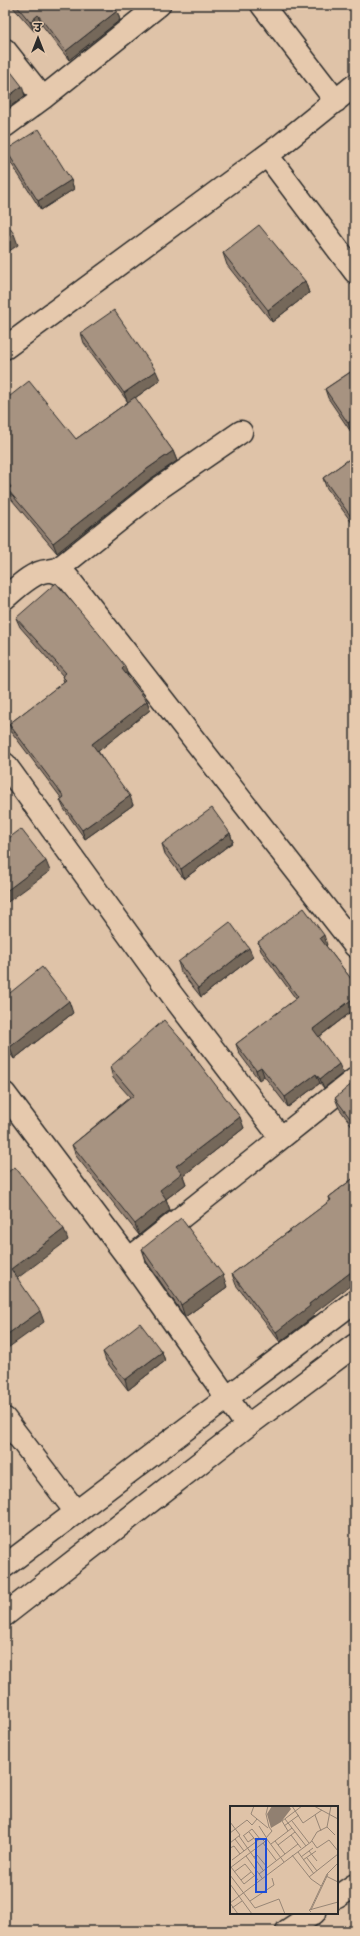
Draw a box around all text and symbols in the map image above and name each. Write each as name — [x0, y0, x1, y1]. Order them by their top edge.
north arrow — [18, 18, 58, 58]
text: उ — [33, 21, 43, 35]
inset map — [230, 1806, 338, 1914]

